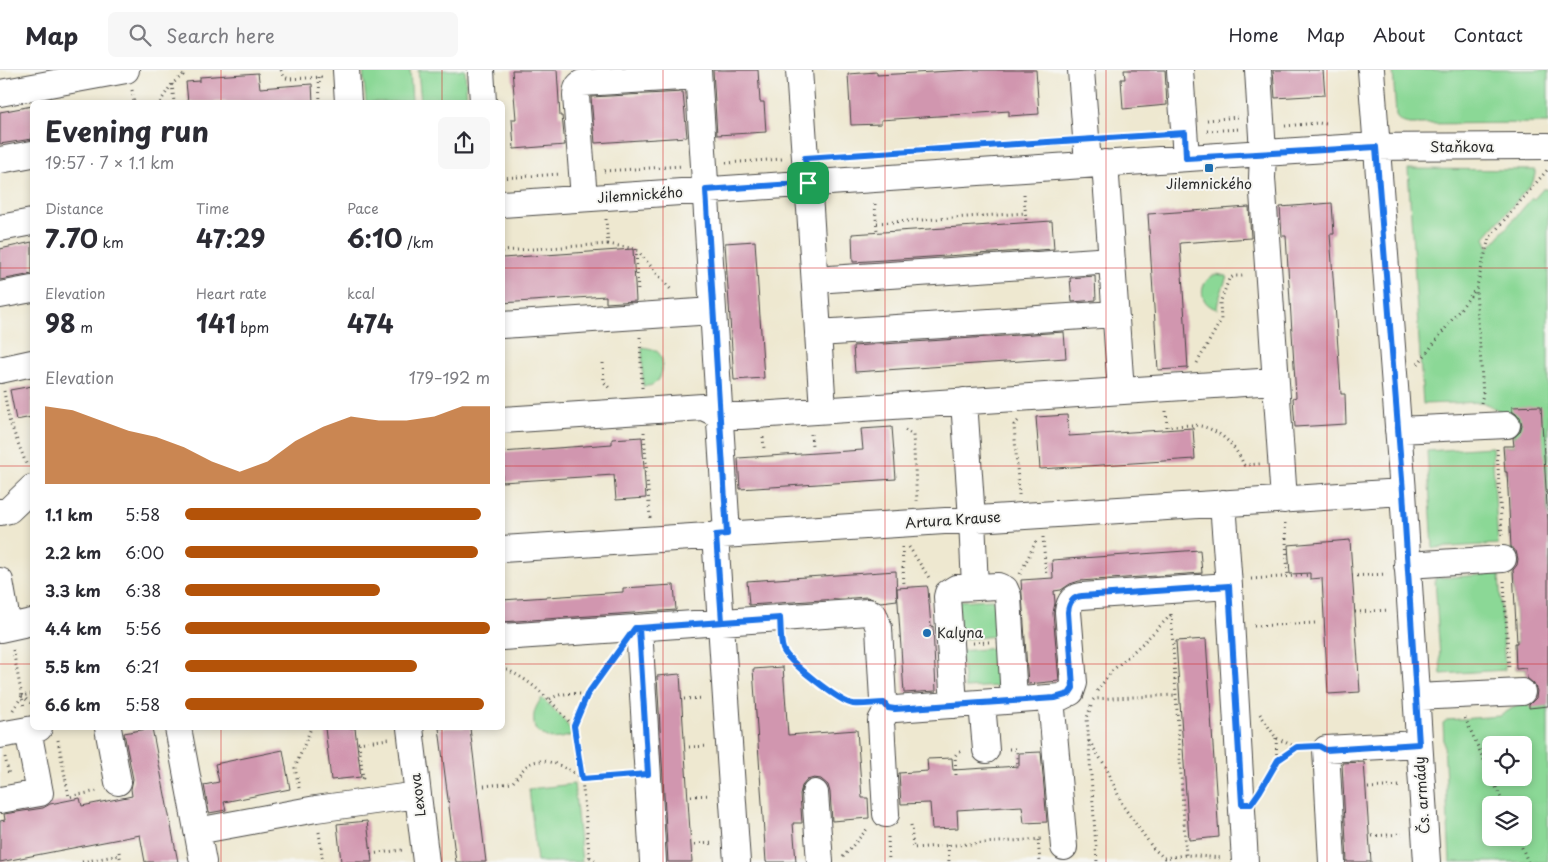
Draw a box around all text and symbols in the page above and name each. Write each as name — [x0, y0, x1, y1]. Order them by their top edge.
search box — [108, 12, 458, 57]
text: Map — [25, 17, 78, 53]
icon: search — [126, 21, 154, 49]
text: Search here — [166, 21, 275, 49]
text: Home — [1228, 21, 1278, 48]
text: Map — [1306, 21, 1345, 48]
text: About — [1373, 21, 1425, 48]
text: Contact — [1453, 21, 1523, 48]
text: Evening run — [45, 109, 209, 152]
button: share — [438, 117, 490, 169]
street label: Staňkova — [1430, 136, 1495, 157]
text: 19:57 · 7 × 1.1 km — [45, 150, 174, 174]
pin — [787, 162, 829, 204]
marker: Jilemnického — [1203, 162, 1215, 174]
icon: arrive — [794, 169, 822, 197]
place label: Jilemnického — [1166, 173, 1252, 194]
street label: Jilemnického — [596, 181, 684, 208]
text: Distance — [45, 198, 104, 219]
text: Time — [196, 198, 229, 219]
text: Pace — [347, 198, 379, 219]
text: 7.70 — [45, 219, 98, 257]
text: 47:29 — [196, 219, 266, 257]
text: 6:10 — [347, 219, 402, 257]
text: km — [98, 232, 124, 253]
text: /km — [402, 232, 434, 253]
text: Elevation — [45, 283, 105, 304]
text: Heart rate — [196, 283, 267, 304]
text: kcal — [347, 283, 375, 304]
text: 98 — [45, 304, 76, 342]
text: 141 — [196, 304, 236, 342]
text: 474 — [347, 304, 394, 342]
text: m — [76, 317, 93, 338]
text: bpm — [236, 317, 269, 338]
text: Elevation — [45, 365, 114, 389]
text: 179–192 m — [409, 365, 490, 389]
text: 1.1 km — [45, 502, 93, 526]
text: 5:58 — [125, 502, 160, 526]
street label: Artura Krause — [904, 506, 1002, 533]
text: 2.2 km — [45, 540, 101, 564]
text: 6:00 — [125, 540, 164, 564]
text: 3.3 km — [45, 578, 101, 602]
text: 6:38 — [125, 578, 161, 602]
text: 4.4 km — [45, 616, 102, 640]
text: 5:56 — [125, 616, 161, 640]
place label: Kalyna — [937, 622, 984, 643]
marker: Kalyna — [921, 627, 933, 639]
text: 5.5 km — [45, 654, 100, 678]
text: 6:21 — [125, 654, 159, 678]
text: 6.6 km — [45, 692, 101, 716]
text: 5:58 — [125, 692, 160, 716]
map controls — [1482, 736, 1532, 846]
button: locate — [1482, 736, 1532, 786]
street label: Čs. armády — [1408, 756, 1435, 835]
street label: Lexova — [404, 772, 431, 818]
button: layers — [1482, 796, 1532, 846]

